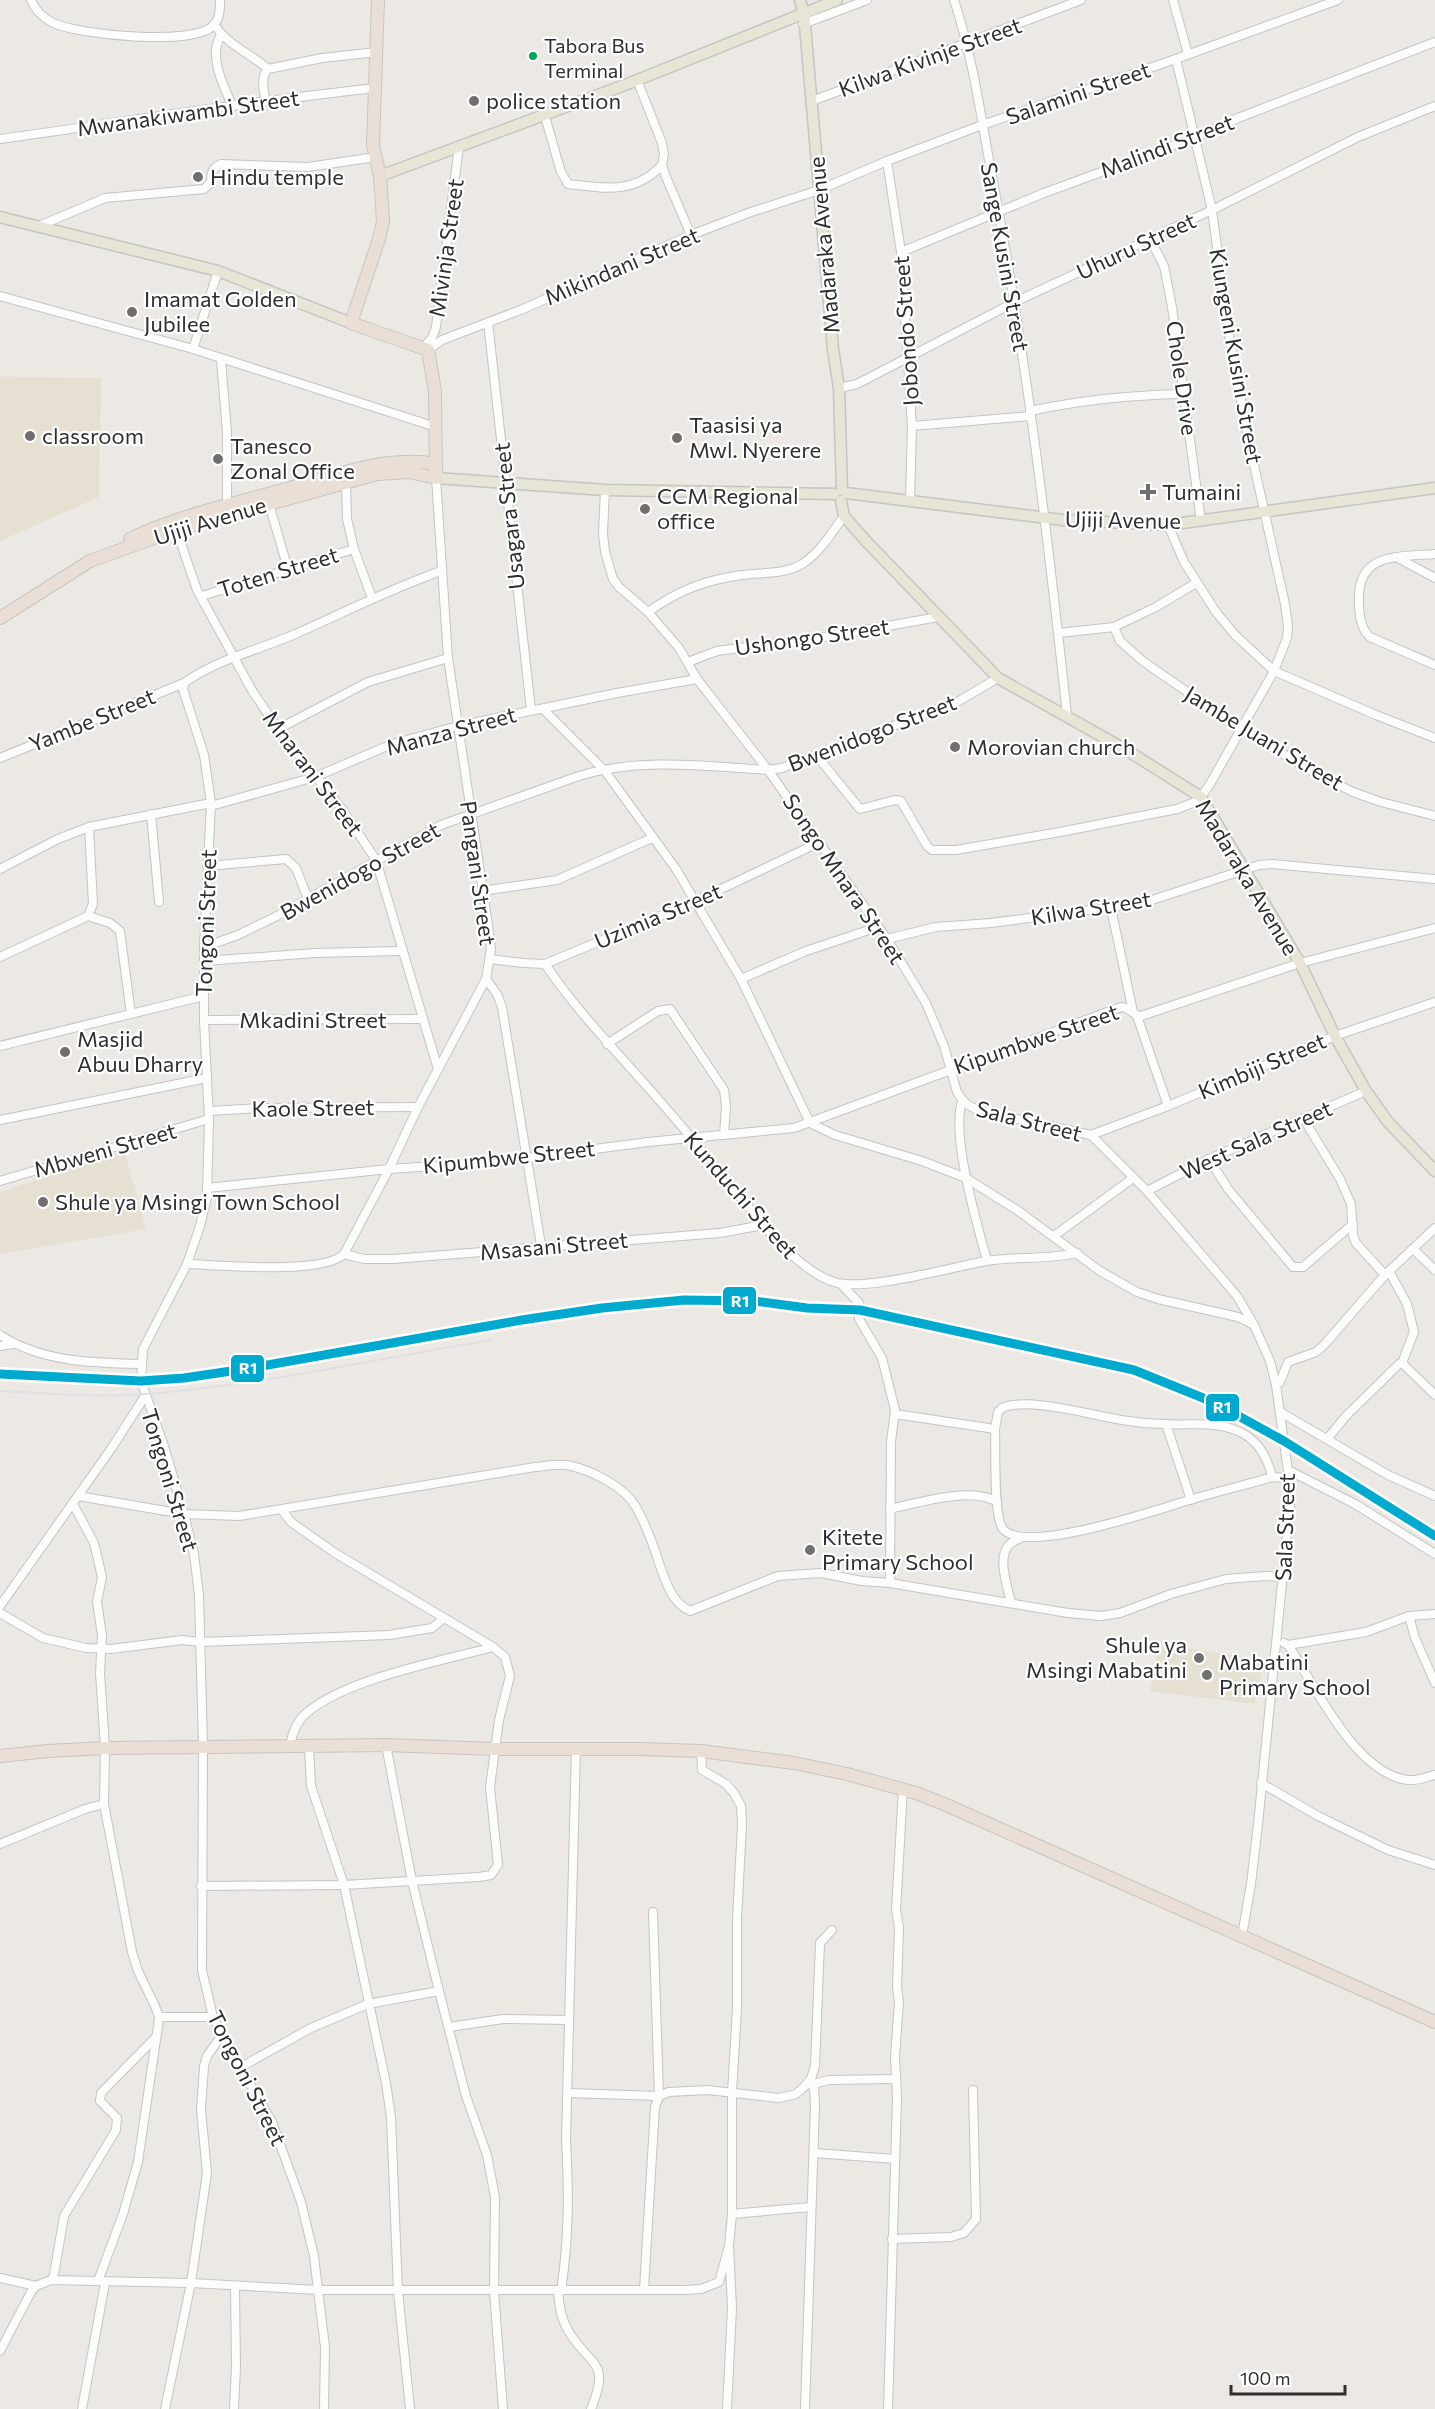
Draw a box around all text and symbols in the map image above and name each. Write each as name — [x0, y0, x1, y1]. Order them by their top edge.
street label: Kilwa Kivinje Street — [835, 11, 1025, 102]
place label: Tabora Bus Terminal — [544, 33, 645, 82]
marker: Tabora Bus Terminal — [527, 50, 539, 62]
street label: Salamini Street — [1002, 55, 1154, 130]
street label: Mwanakiwambi Street — [75, 84, 301, 141]
place label: police station — [486, 87, 621, 114]
marker: police station — [467, 94, 481, 108]
street label: Malindi Street — [1096, 108, 1237, 183]
street label: Madaraka Avenue — [802, 155, 845, 335]
street label: Sange Kusini Street — [976, 160, 1035, 354]
place label: Hindu temple — [210, 163, 344, 190]
marker: Hindu temple — [191, 170, 205, 184]
street label: Mivinja Street — [422, 177, 469, 319]
street label: Uhuru Street — [1072, 206, 1200, 285]
street label: Mikindani Street — [540, 221, 703, 310]
street label: Kiungeni Kusini Street — [1204, 246, 1269, 466]
street label: Jobondo Street — [887, 255, 924, 407]
place label: Imamat Golden Jubilee — [144, 285, 297, 337]
marker: Imamat Golden Jubilee — [125, 305, 139, 319]
street label: Chole Drive — [1161, 319, 1204, 437]
place label: Taasisi ya Mwl. Nyerere — [689, 411, 821, 463]
place label: classroom — [42, 422, 144, 449]
marker: classroom — [23, 429, 37, 443]
marker: Taasisi ya Mwl. Nyerere — [670, 431, 684, 445]
place label: Tanesco Zonal Office — [230, 432, 355, 484]
street label: Usagara Street — [487, 441, 530, 591]
marker: Tanesco Zonal Office — [211, 452, 225, 466]
place label: Tumaini — [1162, 478, 1241, 505]
place label: CCM Regional office — [657, 482, 798, 534]
marker: Tumaini — [1139, 483, 1157, 501]
street label: Ujiji Avenue — [150, 491, 269, 550]
marker: CCM Regional office — [638, 502, 652, 516]
street label: Ujiji Avenue — [1065, 505, 1181, 534]
street label: Toten Street — [214, 540, 342, 603]
street label: Ushongo Street — [733, 612, 891, 661]
street label: Jambe Juani Street — [1180, 679, 1349, 796]
street label: Yambe Street — [25, 682, 159, 757]
street label: Bwenidogo Street — [784, 688, 960, 777]
street label: Manza Street — [383, 700, 519, 761]
street label: Mnarani Street — [258, 705, 369, 841]
place label: Morovian church — [967, 733, 1135, 760]
marker: Morovian church — [948, 740, 962, 754]
street label: Songo Mnara Street — [777, 789, 911, 969]
street label: Madaraka Avenue — [1190, 794, 1305, 960]
street label: Pangani Street — [455, 799, 502, 947]
street label: Bwenidogo Street — [275, 816, 444, 926]
street label: Tongoni Street — [189, 849, 222, 997]
street label: Uzimia Street — [590, 877, 725, 954]
street label: Kilwa Street — [1029, 885, 1153, 930]
street label: Kipumbwe Street — [950, 998, 1122, 1079]
street label: Mkadini Street — [239, 1006, 387, 1033]
place label: Masjid Abuu Dharry — [77, 1025, 203, 1077]
street label: Kimbiji Street — [1194, 1027, 1330, 1105]
marker: Masjid Abuu Dharry — [58, 1045, 72, 1059]
street label: Kaole Street — [251, 1093, 375, 1122]
street label: Sala Street — [974, 1094, 1085, 1147]
street label: West Sala Street — [1176, 1094, 1336, 1185]
street label: Mbweni Street — [30, 1116, 179, 1183]
street label: Kunduchi Street — [679, 1125, 804, 1264]
street label: Kipumbwe Street — [422, 1134, 596, 1179]
place label: Shule ya Msingi Town School — [55, 1188, 340, 1215]
marker: Shule ya Msingi Town School — [36, 1195, 50, 1209]
street label: Msasani Street — [479, 1226, 629, 1265]
line badge: R1 — [722, 1286, 757, 1315]
text: R1 — [731, 1291, 749, 1310]
line badge: R1 — [230, 1354, 265, 1383]
text: R1 — [239, 1358, 257, 1377]
line badge: R1 — [1205, 1393, 1240, 1422]
text: R1 — [1213, 1397, 1231, 1416]
street label: Tongoni Street — [136, 1405, 205, 1554]
street label: Sala Street — [1269, 1473, 1300, 1581]
place label: Kitete Primary School — [822, 1523, 974, 1575]
marker: Kitete Primary School — [803, 1543, 817, 1557]
place label: Shule ya Msingi Mabatini — [1026, 1631, 1187, 1683]
place label: Mabatini Primary School — [1219, 1648, 1371, 1700]
marker: Shule ya Msingi Mabatini — [1192, 1651, 1206, 1665]
marker: Mabatini Primary School — [1200, 1668, 1214, 1682]
street label: Tongoni Street — [202, 2006, 293, 2150]
scale bar — [1231, 2358, 1345, 2396]
text: 100 m — [1240, 2367, 1290, 2389]

